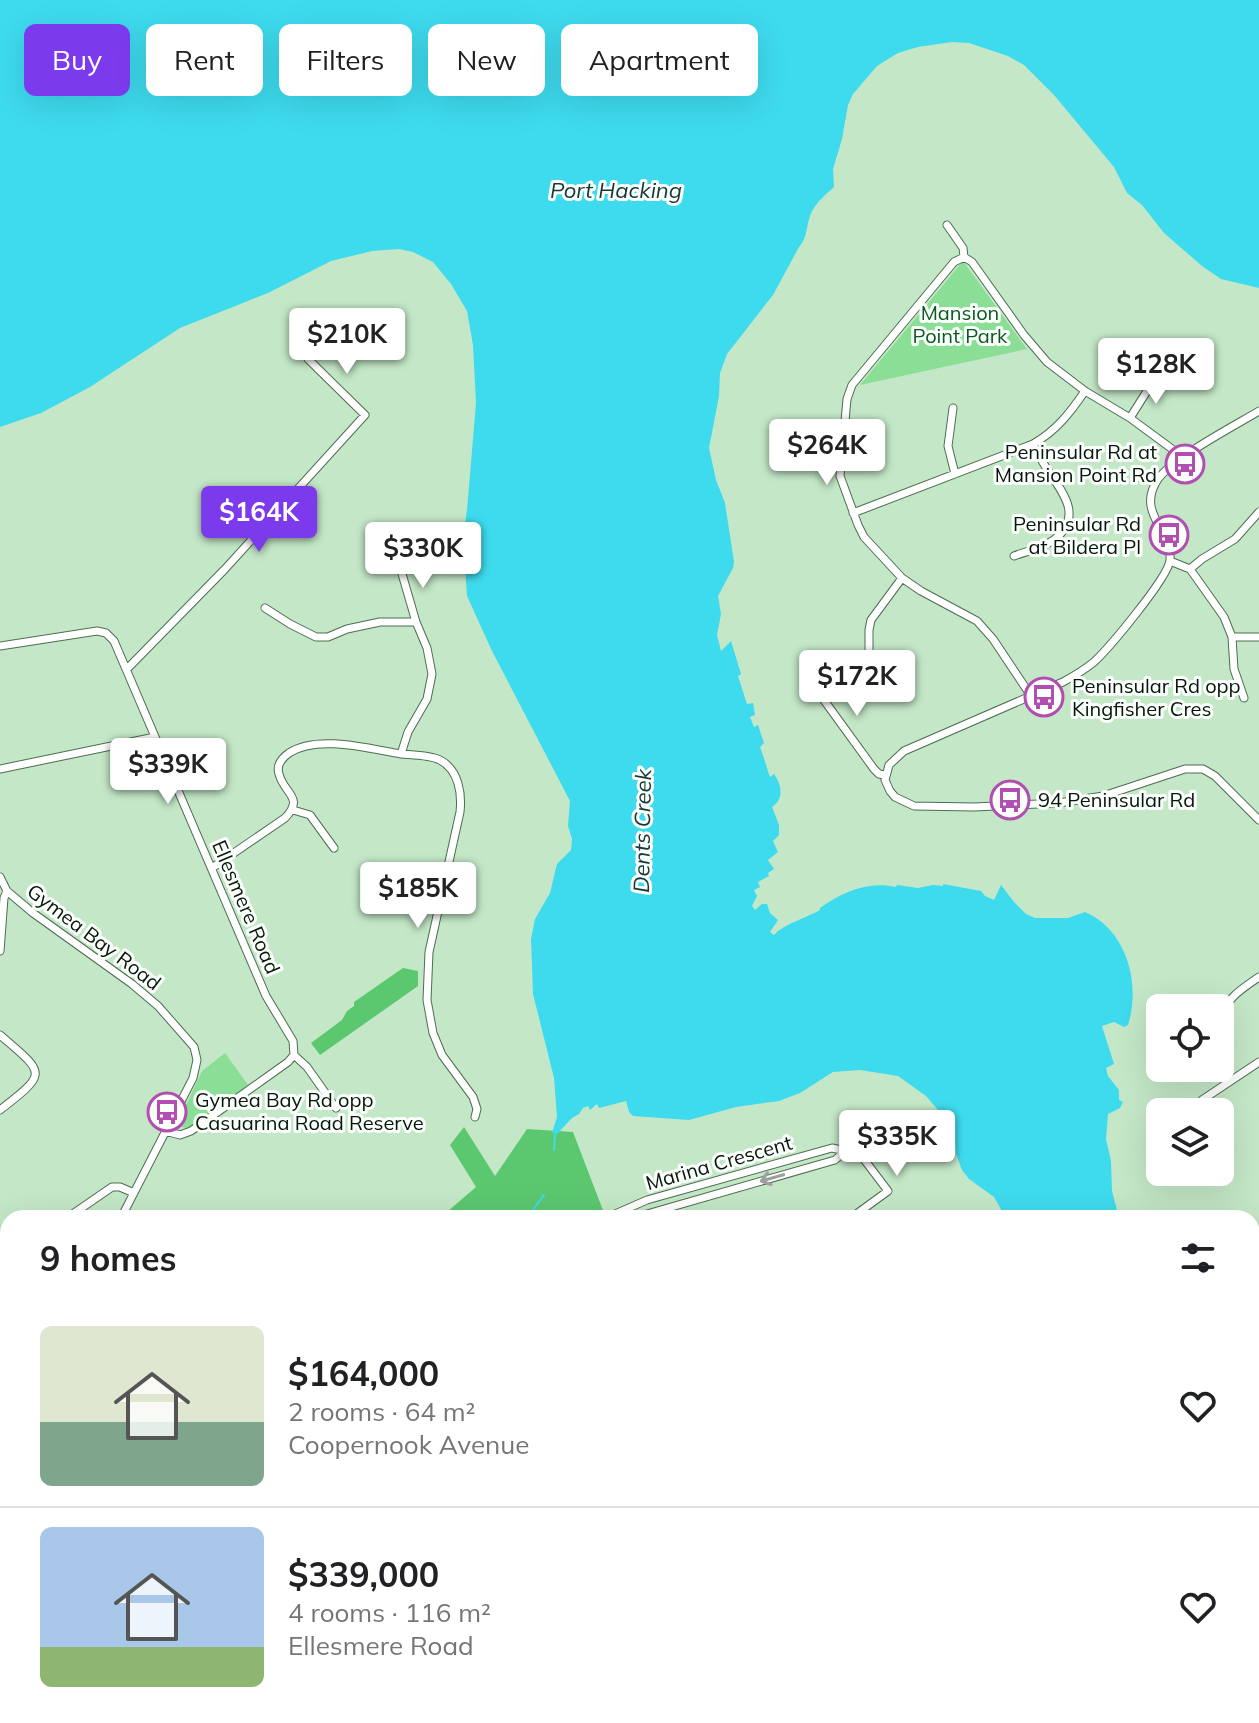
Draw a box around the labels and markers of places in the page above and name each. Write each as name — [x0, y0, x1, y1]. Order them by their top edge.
pin: $210K — [291, 308, 403, 376]
pin: $128K — [1100, 338, 1212, 406]
pin: $264K — [771, 419, 883, 487]
place label: Peninsular Rd at Mansion Point Rd — [995, 439, 1157, 487]
bus stop icon: Peninsular Rd at Mansion Point Rd — [1164, 443, 1206, 485]
pin: $164K — [203, 486, 315, 554]
place label: Peninsular Rd at Bildera Pl — [1013, 511, 1141, 559]
bus stop icon: Peninsular Rd at Bildera Pl — [1148, 514, 1190, 556]
pin: $330K — [367, 522, 479, 590]
pin: $172K — [801, 650, 913, 718]
place label: Peninsular Rd opp Kingfisher Cres — [1072, 673, 1241, 721]
bus stop icon: Peninsular Rd opp Kingfisher Cres — [1023, 676, 1065, 718]
pin: $339K — [112, 738, 224, 806]
bus stop icon: 94 Peninsular Rd — [989, 779, 1031, 821]
place label: 94 Peninsular Rd — [1038, 787, 1195, 812]
pin: $185K — [362, 862, 474, 930]
place label: Gymea Bay Rd opp Casuarina Road Reserve — [195, 1087, 424, 1135]
bus stop icon: Gymea Bay Rd opp Casuarina Road Reserve — [146, 1091, 188, 1133]
pin: $335K — [841, 1110, 953, 1178]

